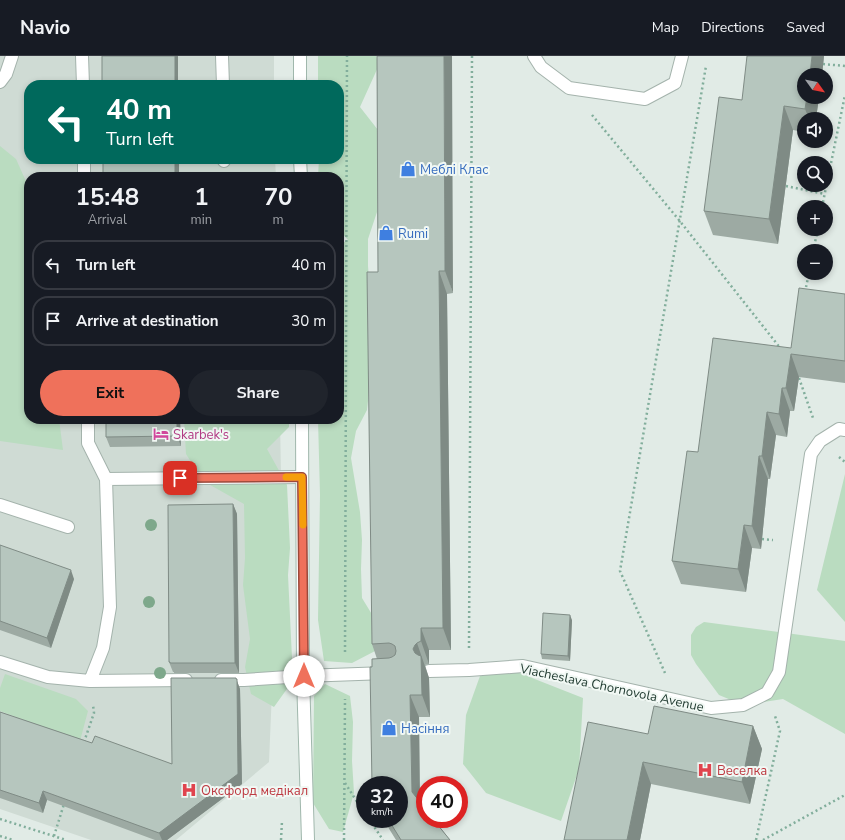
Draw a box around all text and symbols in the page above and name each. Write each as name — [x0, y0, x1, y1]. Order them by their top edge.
text: Navio — [20, 15, 70, 41]
text: Map — [652, 18, 679, 37]
text: Directions — [701, 18, 764, 37]
text: Saved — [786, 18, 825, 37]
north arrow — [797, 68, 833, 104]
map controls — [797, 68, 833, 280]
text: 40 m — [106, 91, 172, 129]
icon: left — [40, 96, 92, 148]
button: sound — [797, 112, 833, 148]
text: Turn left — [106, 127, 174, 151]
button: search — [797, 156, 833, 192]
shop icon: Меблі Клас — [399, 160, 417, 178]
place label: Меблі Клас — [420, 161, 488, 179]
text: 15:48 — [76, 181, 139, 213]
text: 1 — [194, 181, 209, 213]
text: 70 — [264, 181, 292, 213]
button: + — [797, 200, 833, 236]
text: Arrival — [88, 211, 127, 229]
text: min — [191, 211, 212, 229]
text: m — [272, 211, 284, 229]
shop icon: Rumi — [377, 224, 395, 242]
place label: Rumi — [398, 225, 428, 243]
button: − — [797, 244, 833, 280]
icon: left — [42, 254, 64, 276]
text: Turn left — [76, 255, 135, 275]
text: 40 m — [291, 255, 326, 275]
icon: arrive — [42, 310, 64, 332]
text: Arrive at destination — [76, 311, 219, 331]
text: 30 m — [291, 311, 326, 331]
button: Exit — [40, 370, 180, 416]
button: Share — [188, 370, 328, 416]
hotel icon: Skarbek's — [152, 425, 170, 443]
place label: Skarbek's — [173, 426, 229, 444]
pin — [163, 461, 197, 495]
icon: arrive — [169, 467, 191, 489]
position arrow — [283, 655, 325, 697]
street label: Viacheslava Chornovola Avenue — [517, 659, 705, 716]
shop icon: Насіння — [380, 719, 398, 737]
place label: Насіння — [401, 720, 449, 738]
hospital icon: Веселка — [696, 761, 714, 779]
place label: Веселка — [717, 762, 767, 780]
speed limit sign: 40 — [416, 776, 468, 828]
hospital icon: Оксфорд медікал — [180, 781, 198, 799]
place label: Оксфорд медікал — [201, 782, 308, 800]
text: 32 — [370, 783, 394, 810]
text: km/h — [371, 805, 393, 819]

